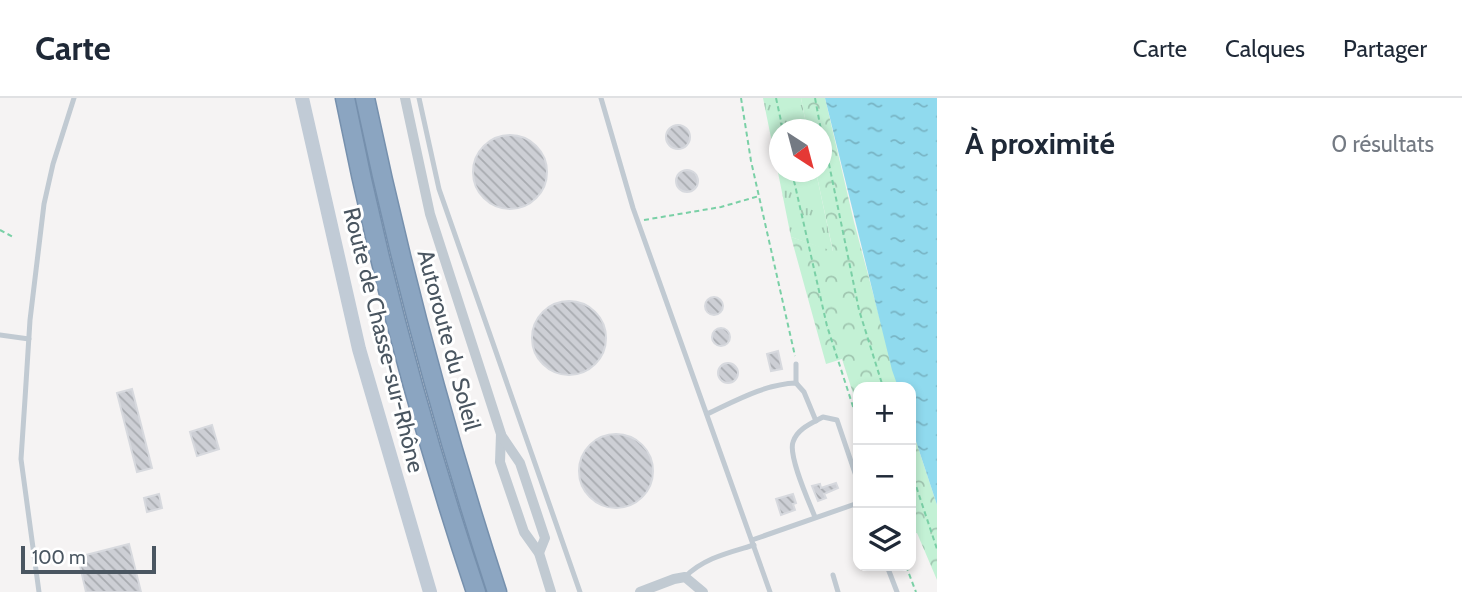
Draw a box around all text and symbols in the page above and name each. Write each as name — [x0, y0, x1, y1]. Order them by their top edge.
text: Carte — [35, 28, 111, 68]
text: Carte — [1133, 34, 1187, 63]
text: Calques — [1225, 34, 1305, 63]
text: Partager — [1343, 34, 1427, 63]
north arrow — [769, 119, 832, 182]
text: À proximité — [965, 125, 1115, 162]
text: 0 résultats — [1331, 130, 1434, 158]
street label: Route de Chasse-sur-Rhône — [337, 205, 431, 476]
street label: Autoroute du Soleil — [411, 247, 487, 434]
map controls — [853, 382, 916, 571]
button: + — [853, 382, 916, 445]
button: − — [853, 445, 916, 508]
button: layers — [853, 508, 916, 571]
scale bar — [21, 543, 156, 575]
text: 100 m — [32, 546, 86, 569]

